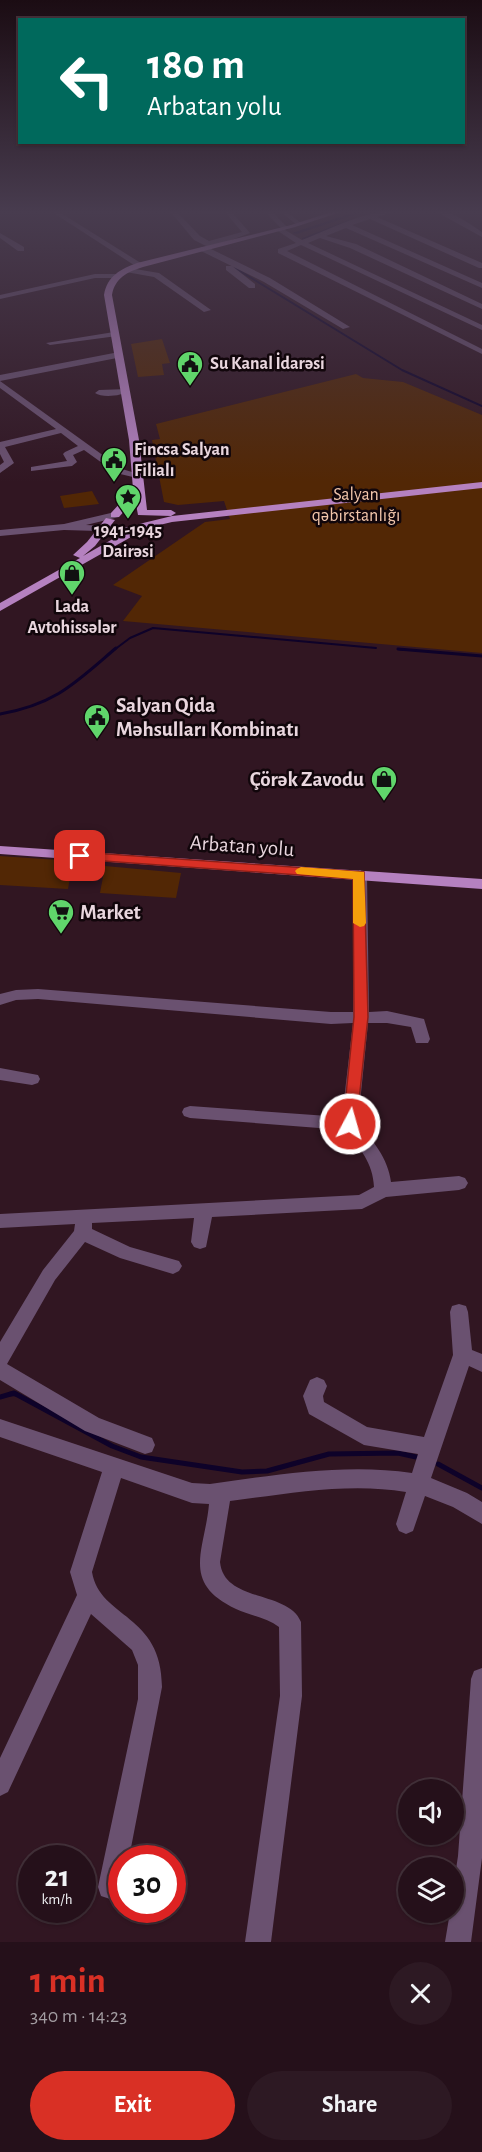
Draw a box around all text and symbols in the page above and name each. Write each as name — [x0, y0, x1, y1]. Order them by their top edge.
icon: left — [48, 42, 126, 120]
text: 180 m — [147, 44, 245, 86]
text: Arbatan yolu — [147, 93, 282, 120]
public building icon: Su Kanal İdarəsi — [175, 349, 205, 387]
place label: Su Kanal İdarəsi — [210, 352, 325, 373]
place label: Fincsa Salyan Filialı — [134, 441, 230, 480]
public building icon: Fincsa Salyan Filialı — [99, 445, 129, 483]
place icon: 1941-1945 Dairəsi — [113, 482, 143, 520]
park label: Salyan qəbirstanlığı — [312, 486, 400, 525]
place label: 1941-1945 Dairəsi — [94, 522, 162, 561]
shop icon: Lada Avtohissələr — [57, 558, 87, 596]
place label: Lada Avtohissələr — [27, 598, 117, 637]
place label: Salyan Qida Məhsulları Kombinatı — [116, 695, 299, 740]
public building icon: Salyan Qida Məhsulları Kombinatı — [82, 702, 112, 740]
shop icon: Çörək Zavodu — [369, 764, 399, 802]
place label: Çörək Zavodu — [250, 769, 364, 790]
pin — [54, 830, 105, 881]
street label: Arbatan yolu — [189, 832, 295, 860]
icon: arrive — [63, 839, 96, 872]
supermarket icon: Market — [46, 897, 76, 935]
place label: Market — [80, 902, 141, 923]
position arrow — [318, 1092, 382, 1156]
map controls — [398, 1779, 464, 1923]
button: sound — [398, 1779, 464, 1845]
speed limit sign: 30 — [108, 1845, 186, 1923]
button: layers — [398, 1857, 464, 1923]
text: 21 — [45, 1862, 69, 1892]
text: km/h — [42, 1892, 72, 1907]
button: close — [389, 1962, 452, 2025]
text: 1 min — [30, 1963, 106, 1999]
text: 340 m · 14:23 — [30, 2006, 127, 2026]
button: Exit — [30, 2071, 235, 2140]
button: Share — [247, 2071, 452, 2140]

